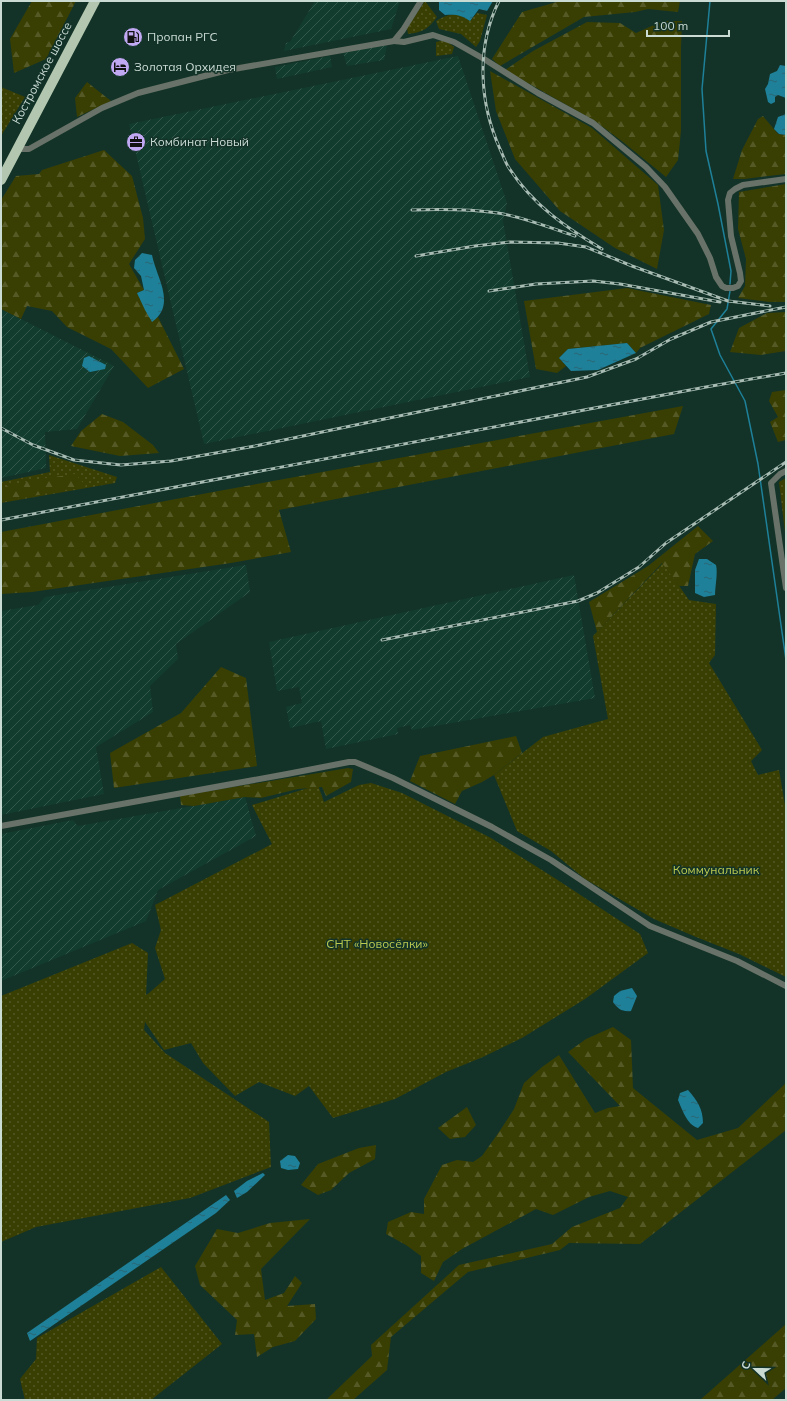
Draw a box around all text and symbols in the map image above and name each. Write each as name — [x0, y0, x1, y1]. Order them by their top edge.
scale bar — [647, 12, 729, 38]
text: 100 m — [653, 18, 688, 33]
street label: Костромское шоссе — [8, 19, 75, 126]
fuel station icon: Пропан РГС — [122, 26, 144, 48]
place label: Пропан РГС — [147, 29, 218, 44]
hotel icon: Золотая Орхидея — [109, 56, 131, 78]
place label: Золотая Орхидея — [134, 59, 236, 74]
office icon: Комбинат Новый — [125, 131, 147, 153]
place label: Комбинат Новый — [150, 134, 249, 149]
park label: Коммунальник — [673, 862, 760, 877]
park label: СНТ «Новосёлки» — [326, 936, 428, 951]
north arrow — [735, 1349, 775, 1389]
text: С — [738, 1359, 754, 1371]

